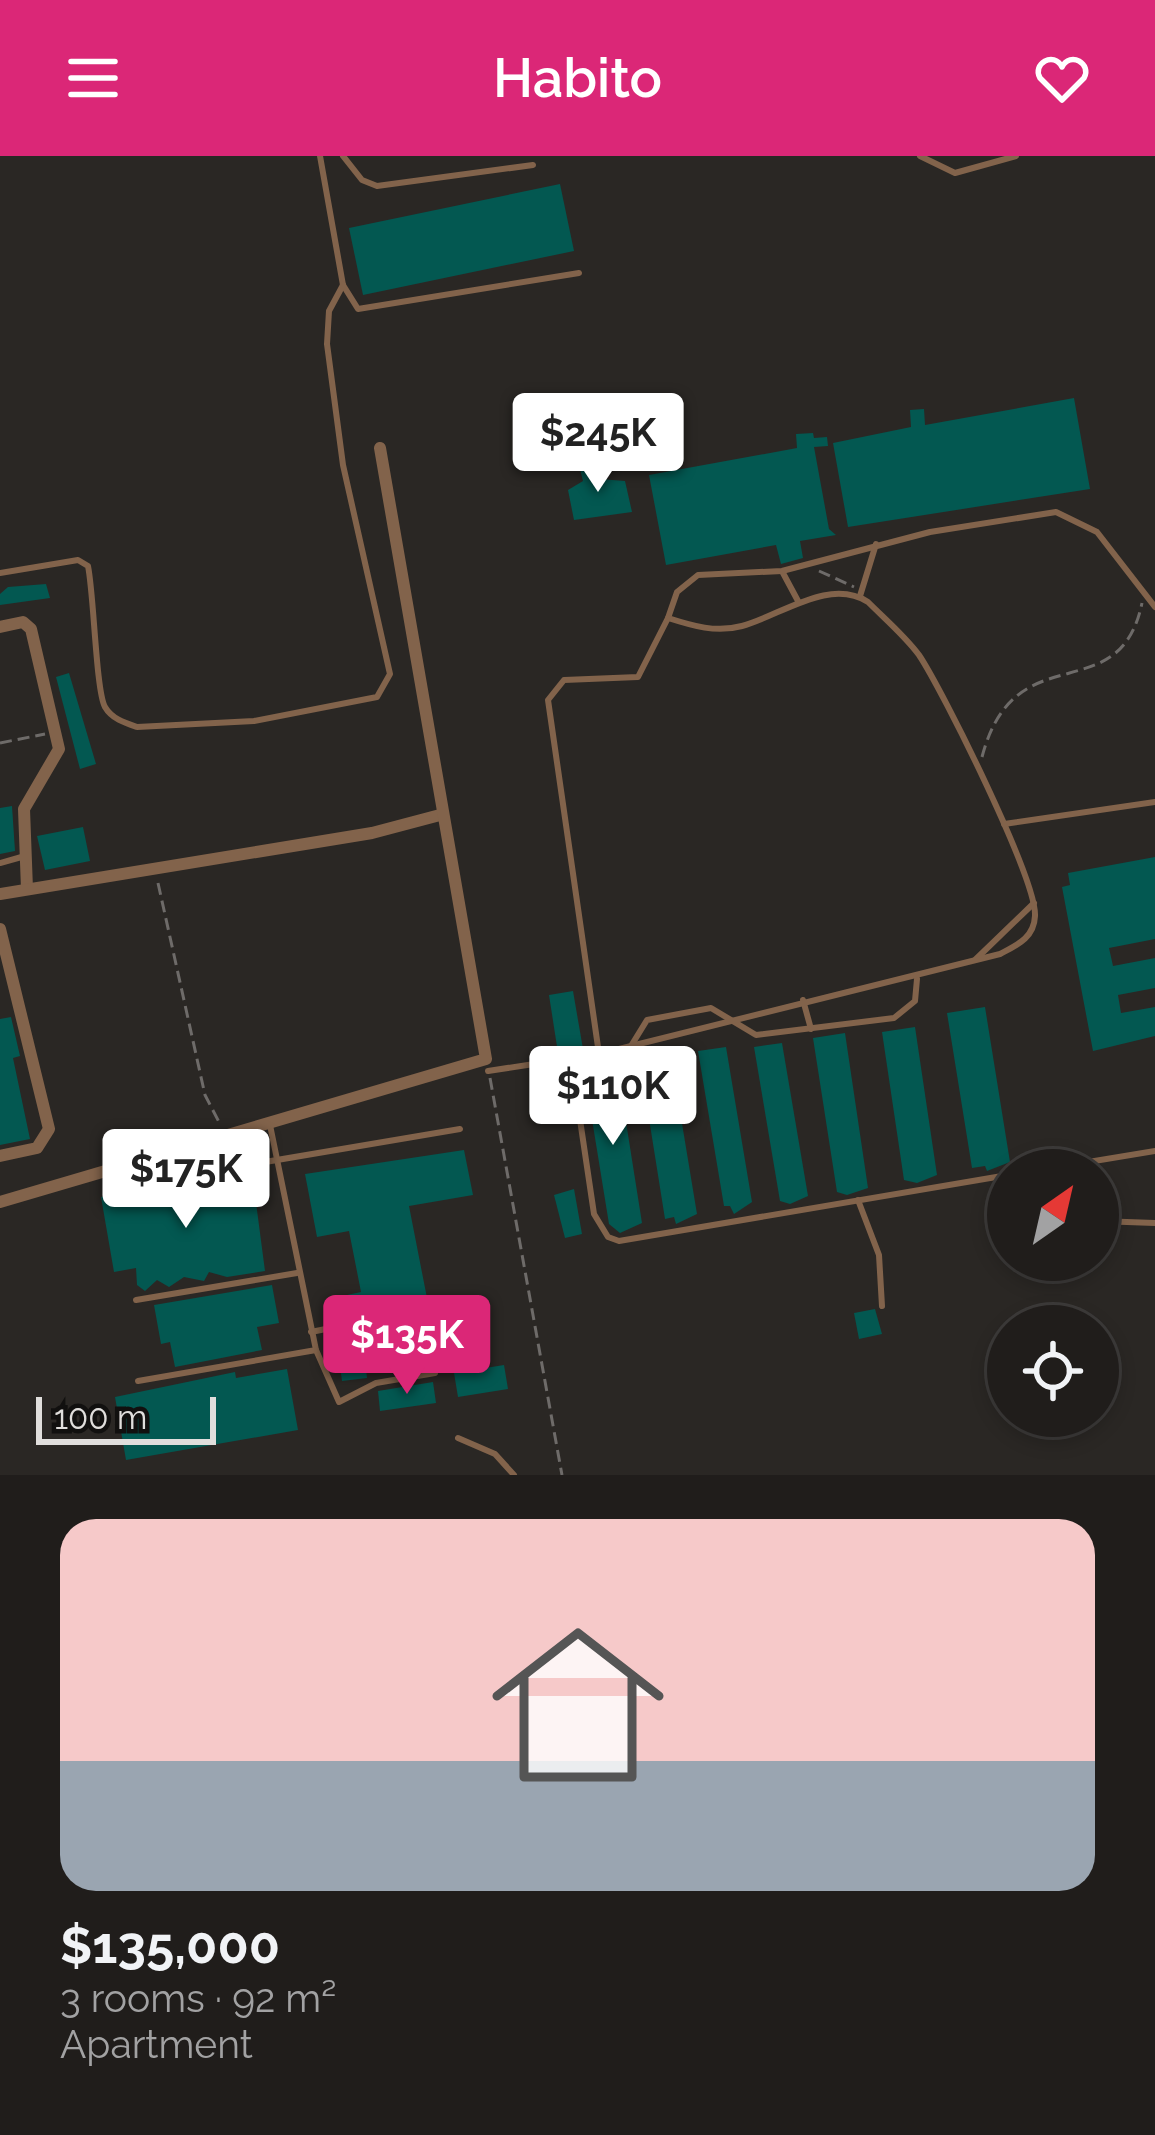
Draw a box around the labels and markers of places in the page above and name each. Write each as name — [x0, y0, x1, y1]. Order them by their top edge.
pin: $245K — [514, 393, 682, 495]
pin: $110K — [529, 1046, 697, 1148]
pin: $175K — [102, 1129, 270, 1231]
pin: $135K — [323, 1295, 491, 1397]

